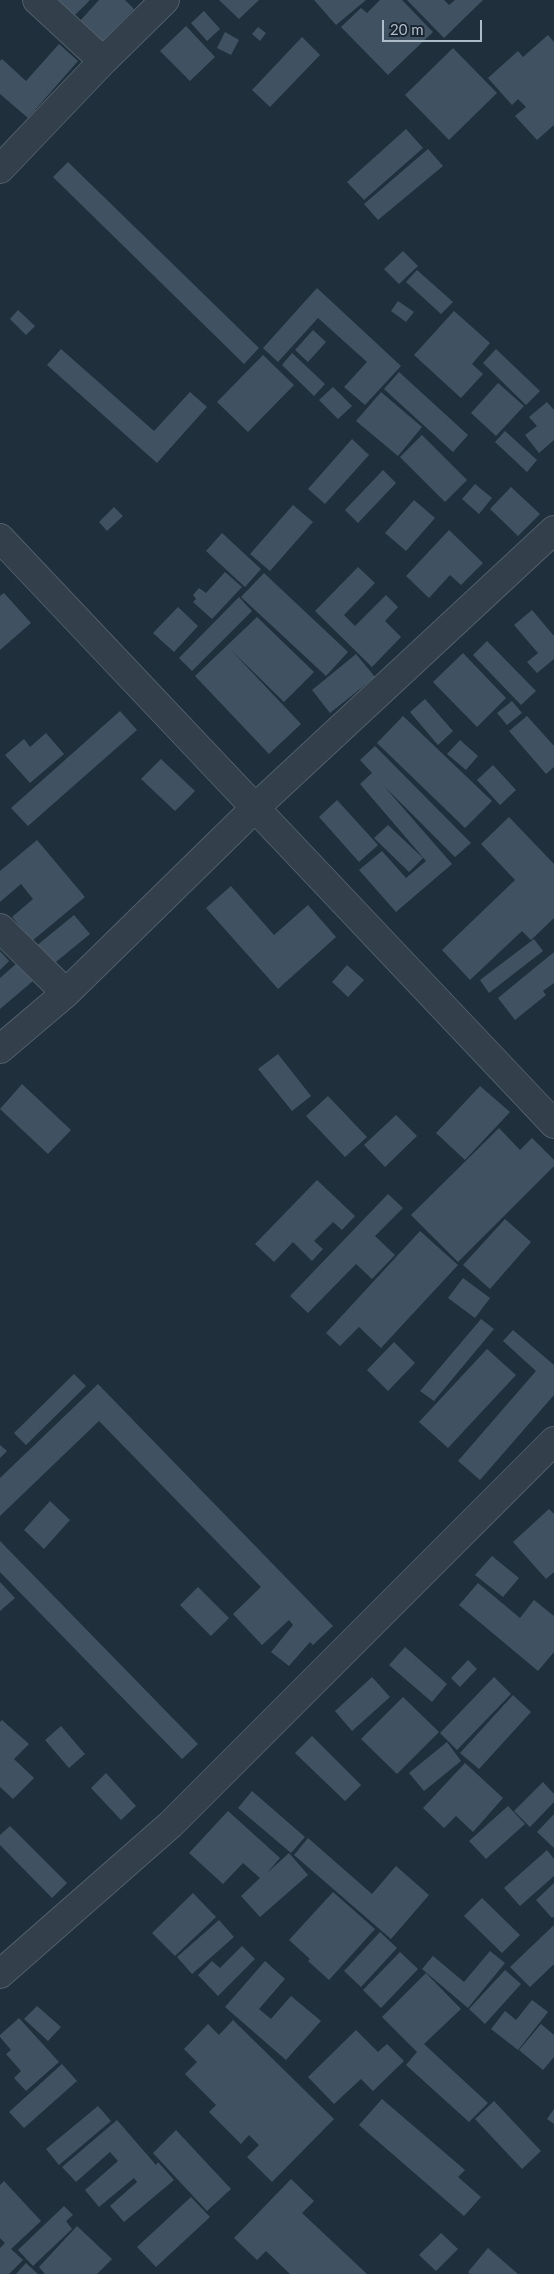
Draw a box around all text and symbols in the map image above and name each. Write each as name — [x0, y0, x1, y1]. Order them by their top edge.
scale bar — [384, 10, 484, 42]
text: 20 m — [390, 20, 424, 38]

